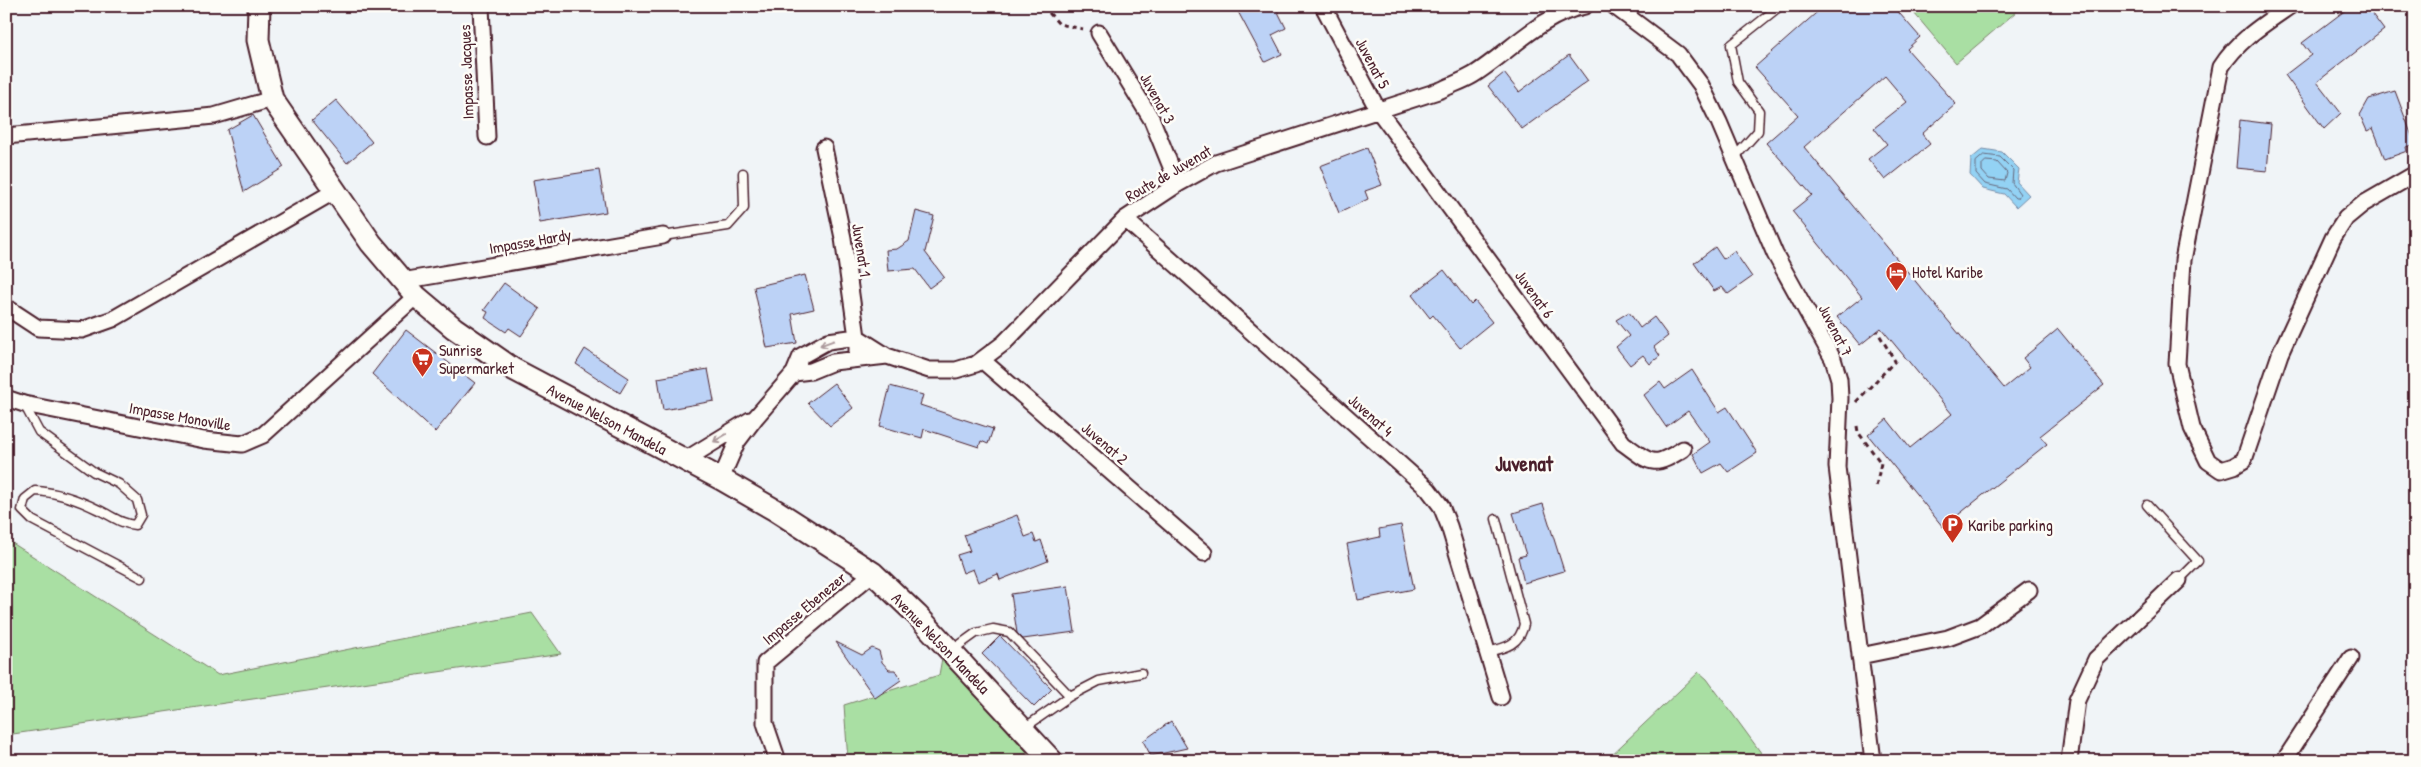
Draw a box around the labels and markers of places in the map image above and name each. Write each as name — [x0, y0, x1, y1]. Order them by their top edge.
hotel icon: Hotel Karibe — [1884, 260, 1908, 291]
place label: Hotel Karibe — [1912, 261, 1984, 283]
place label: Sunrise Supermarket — [439, 339, 514, 379]
supermarket icon: Sunrise Supermarket — [411, 347, 435, 378]
parking icon: Karibe parking — [1940, 513, 1964, 544]
place label: Karibe parking — [1968, 514, 2053, 536]

